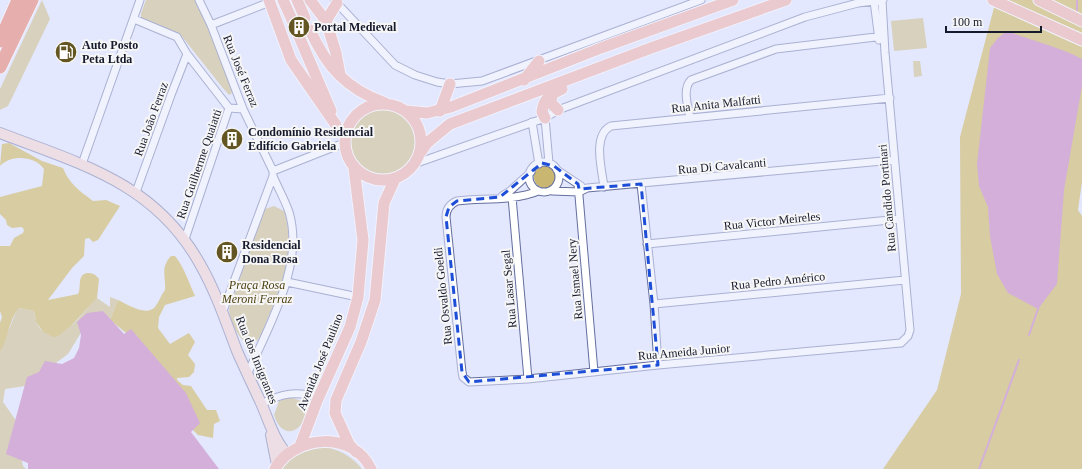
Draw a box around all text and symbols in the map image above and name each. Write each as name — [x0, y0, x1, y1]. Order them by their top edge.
scale bar — [946, 8, 1041, 34]
building icon: Portal Medieval — [286, 14, 312, 40]
text: 100 m — [952, 15, 983, 29]
place label: Portal Medieval — [314, 20, 397, 34]
street label: Rua José Ferraz — [220, 33, 262, 109]
place label: Auto Posto Peta Ltda — [82, 38, 138, 66]
fuel station icon: Auto Posto Peta Ltda — [53, 39, 79, 65]
street label: Rua João Ferraz — [131, 80, 171, 158]
street label: Rua Anita Malfatti — [671, 92, 762, 116]
street label: Rua Guilherme Quaiatti — [174, 107, 225, 221]
place label: Condomínio Residencial Edifício Gabriela — [248, 125, 374, 153]
building icon: Condomínio Residencial Edifício Gabriela — [219, 126, 245, 152]
street label: Rua Candido Portinari — [875, 143, 899, 252]
street label: Rua Di Cavalcanti — [677, 155, 767, 177]
street label: Rua Victor Meireles — [723, 209, 821, 233]
place label: Residencial Dona Rosa — [242, 238, 301, 266]
street label: Rua Ismael Nery — [564, 238, 586, 320]
building icon: Residencial Dona Rosa — [214, 239, 240, 265]
street label: Rua Osvaldo Goeldi — [431, 246, 455, 345]
street label: Rua Lasar Segal — [499, 249, 519, 329]
street label: Rua Pedro Américo — [730, 269, 826, 293]
park label: Praça Rosa Meroni Ferraz — [221, 278, 293, 306]
street label: Avenida José Paulino — [294, 312, 346, 412]
street label: Rua dos Imigrantes — [233, 314, 281, 406]
street label: Rua Ameida Junior — [637, 341, 731, 363]

